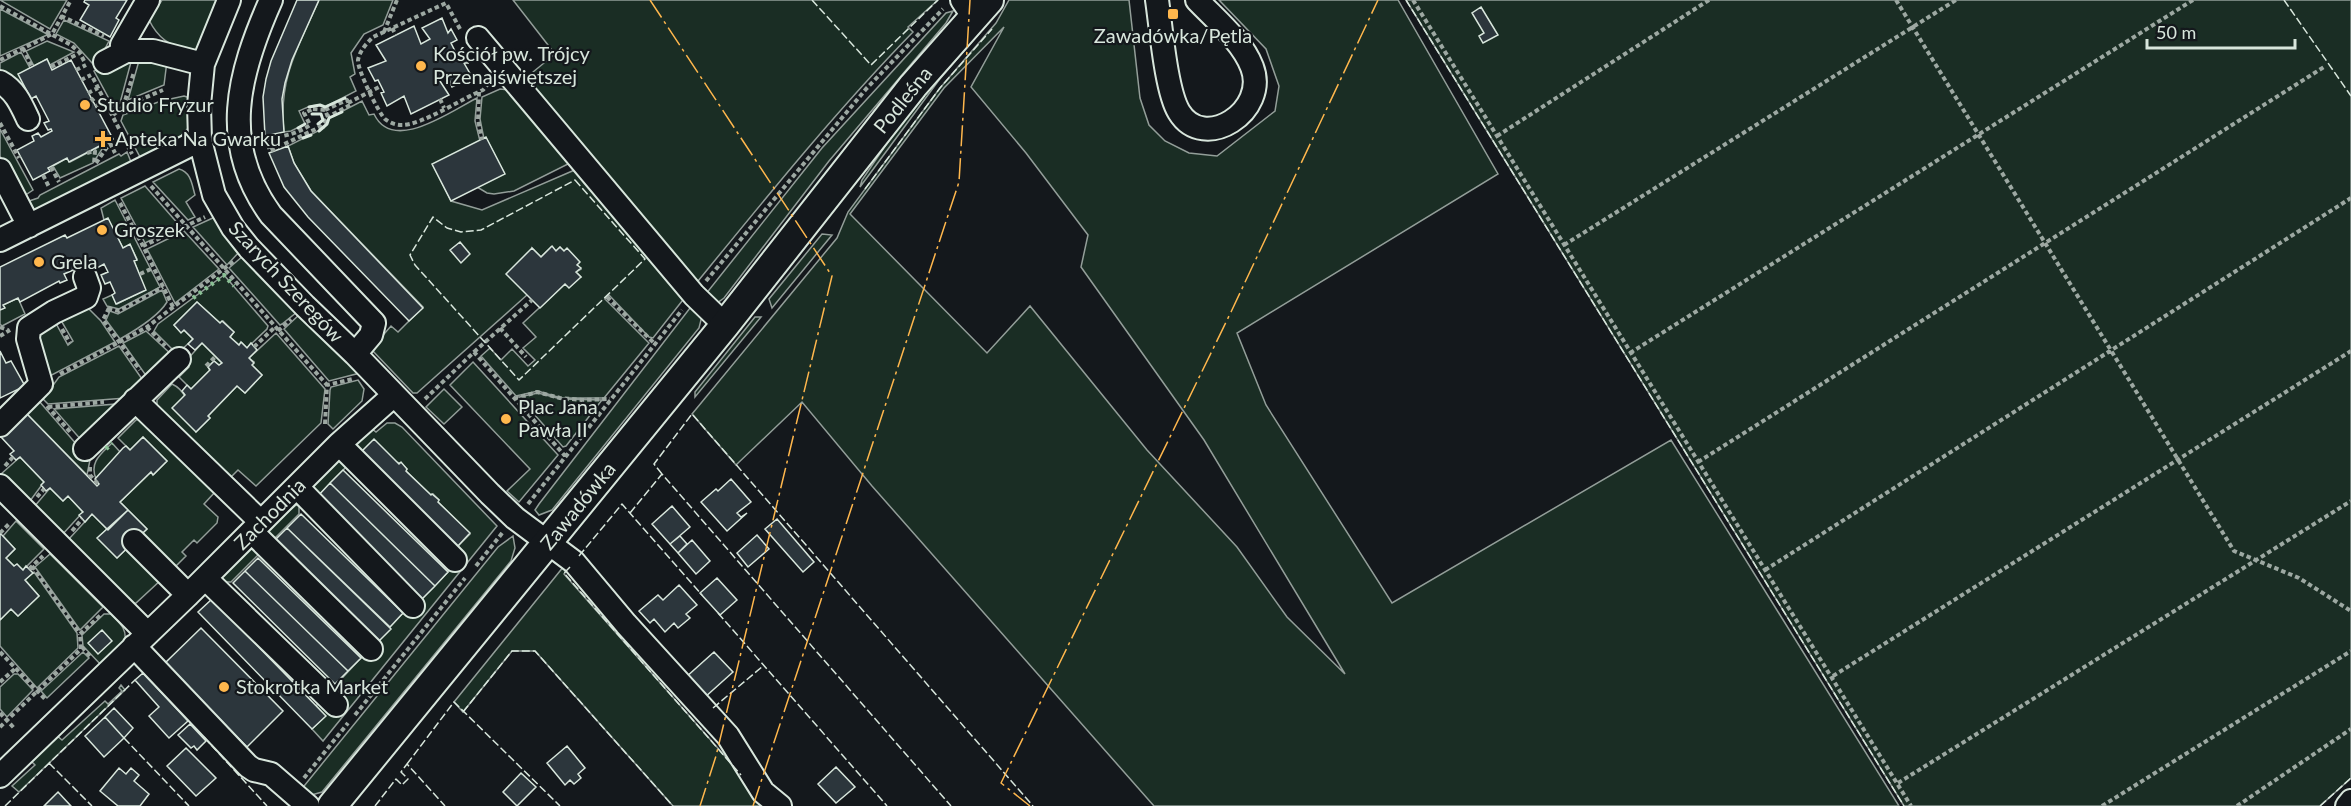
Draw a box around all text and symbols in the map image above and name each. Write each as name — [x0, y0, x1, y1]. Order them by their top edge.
marker: Zawadówka/Pętla — [1166, 7, 1180, 21]
scale bar — [2147, 12, 2296, 50]
text: 50 m — [2156, 21, 2196, 43]
place label: Zawadówka/Pętla — [1094, 23, 1252, 47]
place label: Kościół pw. Trójcy Przenajświętszej — [433, 41, 591, 88]
marker: Kościół pw. Trójcy Przenajświętszej — [414, 59, 428, 73]
street label: Podleśna — [868, 61, 936, 138]
place label: Studio Fryzur — [97, 92, 214, 116]
marker: Studio Fryzur — [78, 98, 92, 112]
place label: Apteka Na Gwarku — [115, 126, 281, 150]
marker: Apteka Na Gwarku — [96, 132, 110, 146]
street label: Szarych Szeregów — [224, 216, 349, 347]
place label: Groszek — [114, 217, 186, 241]
marker: Groszek — [95, 223, 109, 237]
place label: Grela — [51, 249, 98, 273]
marker: Grela — [32, 255, 46, 269]
place label: Plac Jana Pawła II — [518, 394, 598, 441]
marker: Plac Jana Pawła II — [499, 412, 513, 426]
street label: Zawadówka — [535, 457, 620, 554]
street label: Zachodnia — [229, 473, 310, 554]
place label: Stokrotka Market — [236, 674, 388, 698]
marker: Stokrotka Market — [217, 680, 231, 694]

